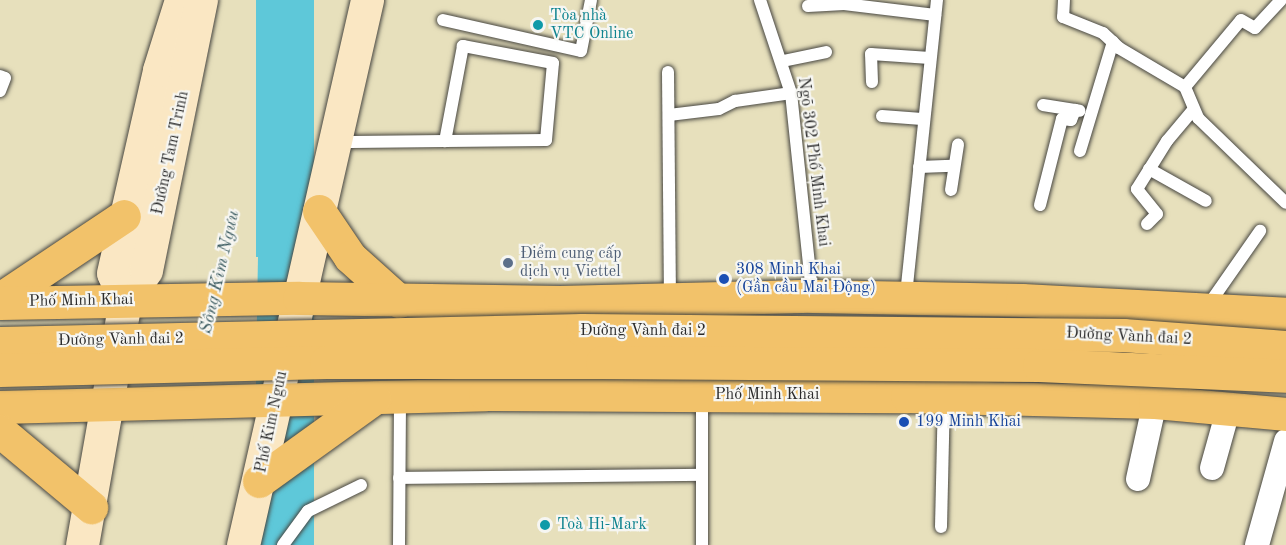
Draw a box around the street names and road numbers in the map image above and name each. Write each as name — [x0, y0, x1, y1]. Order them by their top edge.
street label: Ngõ 302 Phố Minh Khai — [793, 76, 833, 248]
street label: Đường Tam Trinh — [149, 89, 193, 217]
street label: Phố Minh Khai — [29, 290, 133, 312]
street label: Đường Vành đai 2 — [580, 321, 706, 341]
street label: Đường Vành đai 2 — [1066, 324, 1192, 350]
street label: Đường Vành đai 2 — [58, 329, 184, 351]
street label: Phố Kim Ngưu — [252, 369, 292, 475]
street label: Phố Minh Khai — [715, 385, 819, 405]

